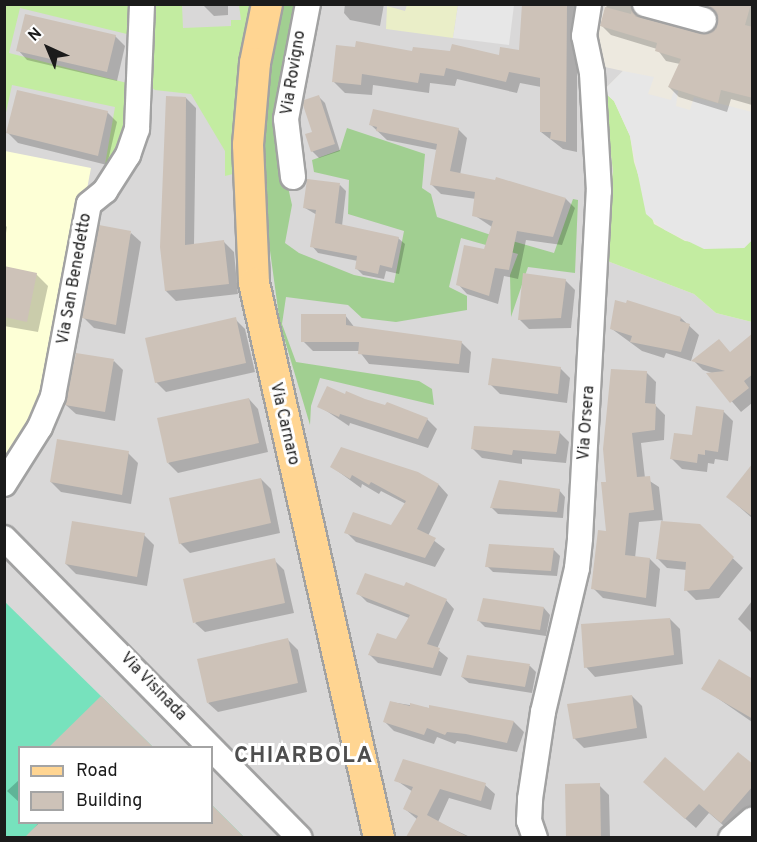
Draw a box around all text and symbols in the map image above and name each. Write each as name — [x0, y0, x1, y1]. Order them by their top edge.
north arrow — [18, 18, 78, 78]
text: N — [24, 24, 47, 46]
street label: Via Rovigno — [278, 29, 310, 117]
street label: Via San Benedetto — [54, 212, 96, 346]
street label: Via Carnaro — [265, 381, 303, 467]
street label: Via Orsera — [575, 385, 599, 461]
street label: Via Visinada — [116, 649, 190, 725]
district label: CHIARBOLA — [234, 744, 374, 770]
legend — [18, 746, 213, 824]
text: Road — [76, 760, 118, 783]
text: Building — [76, 790, 142, 813]

